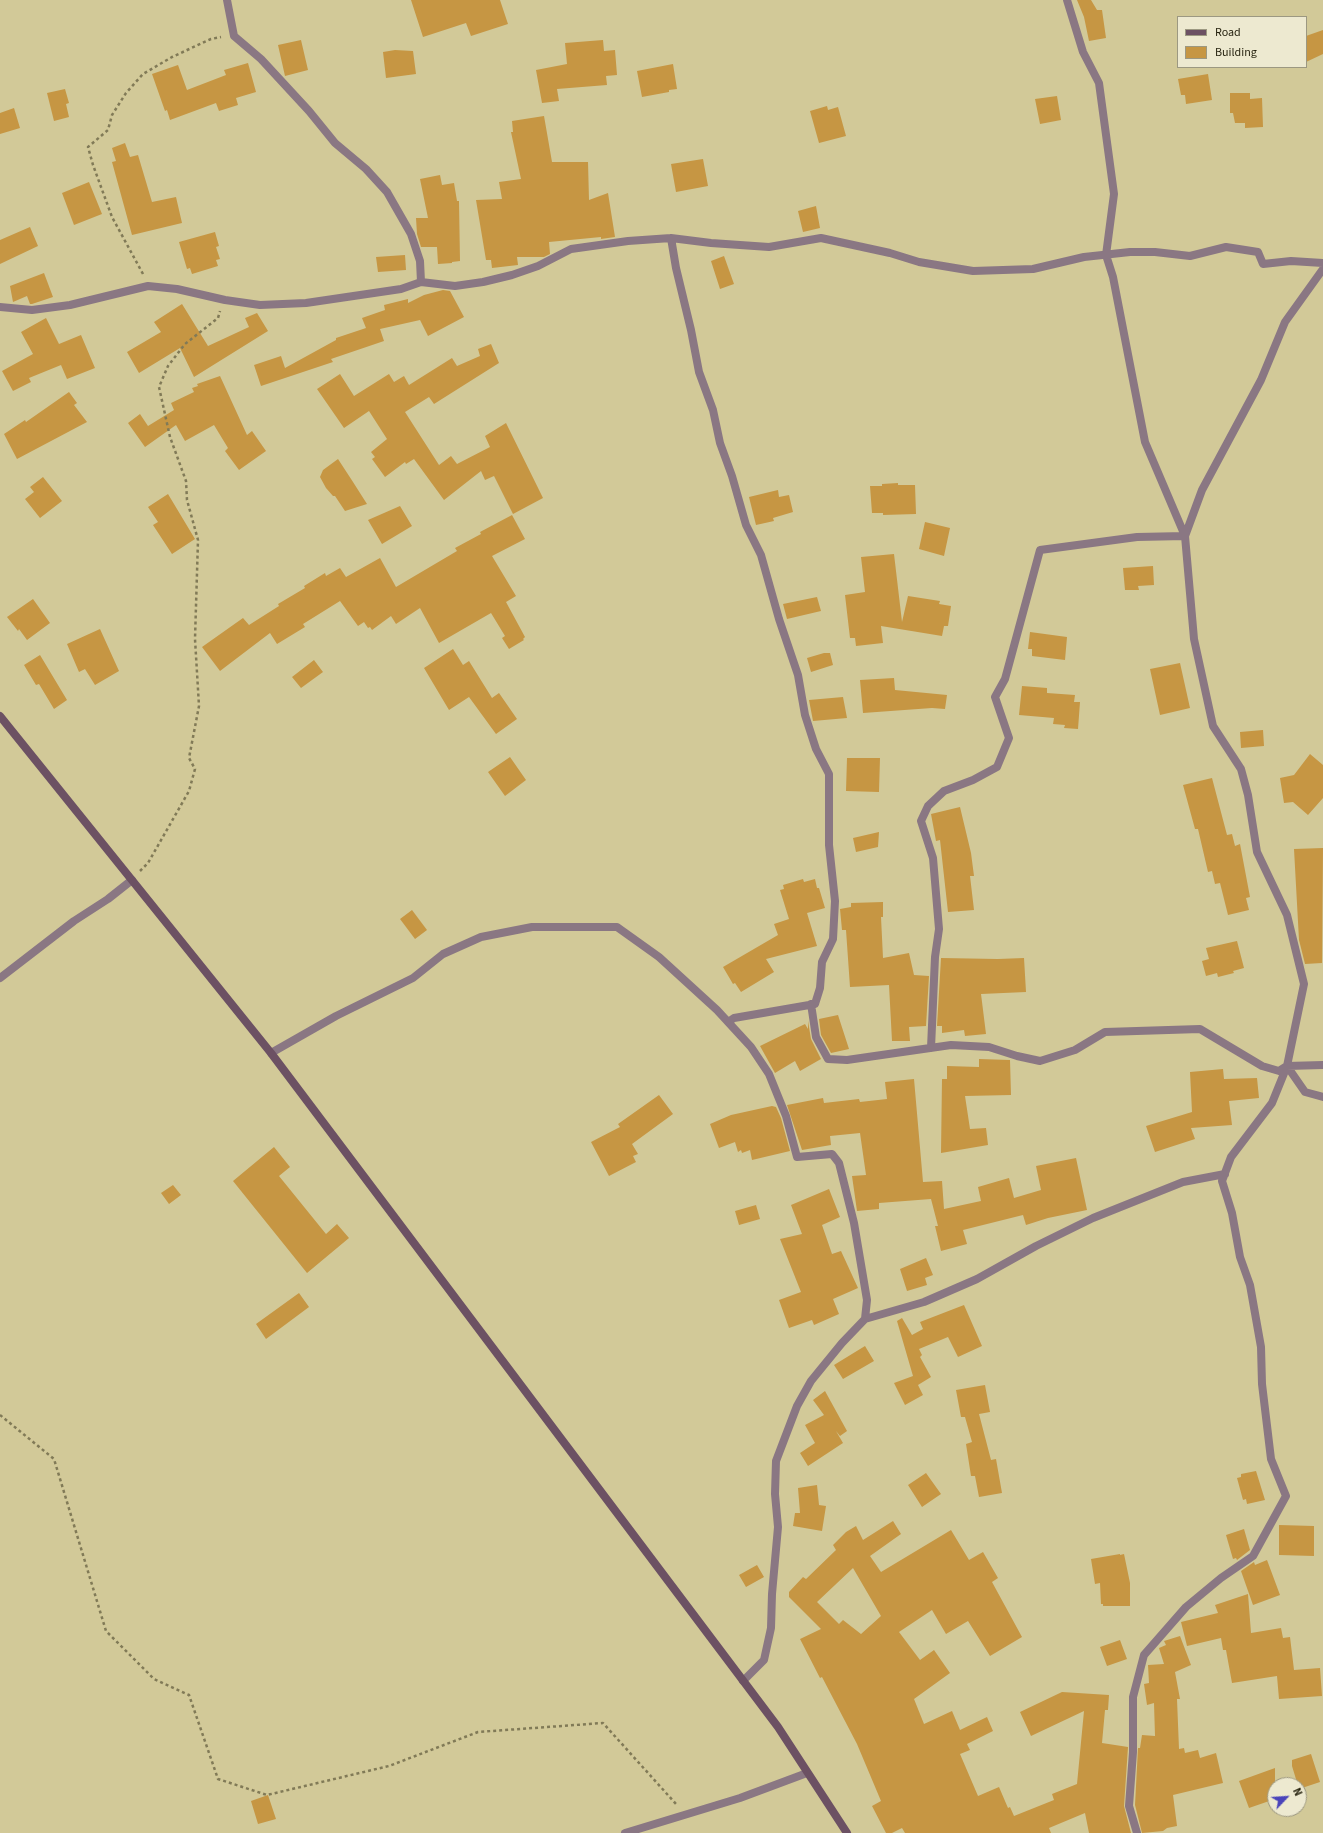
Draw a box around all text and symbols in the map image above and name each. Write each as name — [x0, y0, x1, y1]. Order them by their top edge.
legend — [1177, 16, 1307, 68]
text: Road — [1215, 24, 1241, 41]
text: Building — [1215, 44, 1257, 61]
north arrow — [1267, 1777, 1307, 1817]
text: N — [1289, 1786, 1306, 1799]

